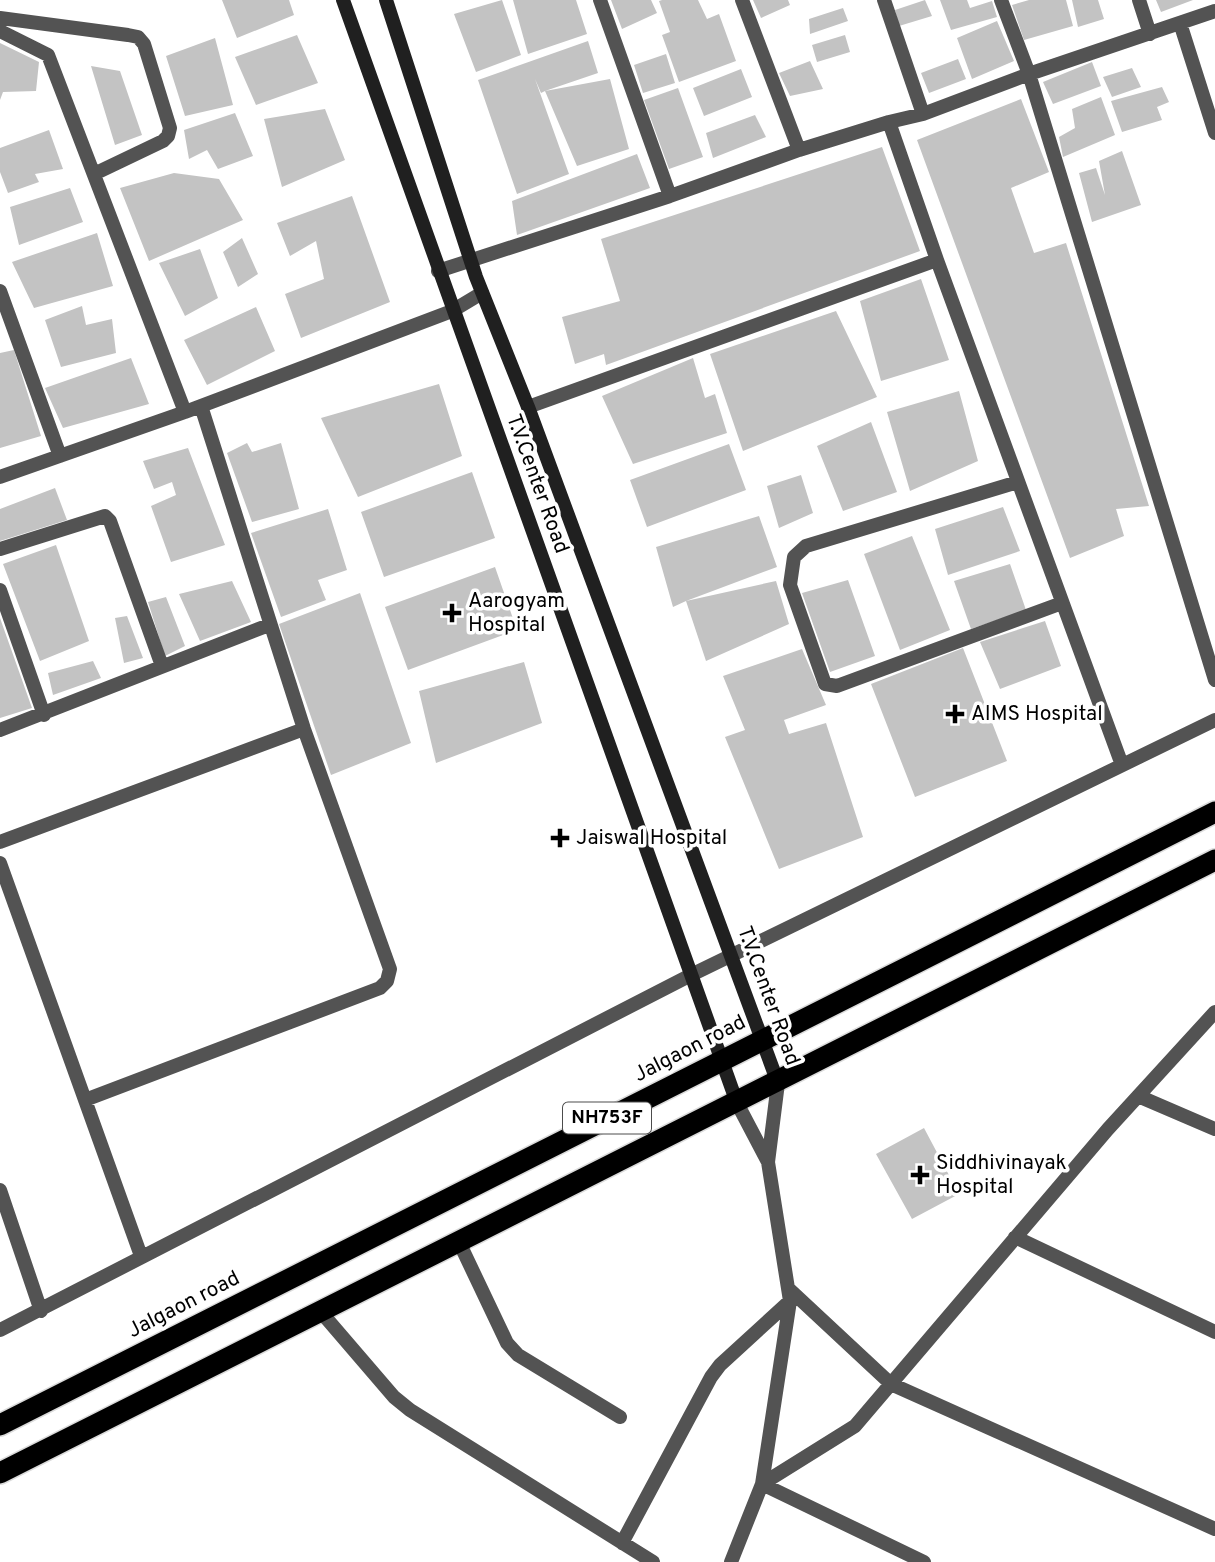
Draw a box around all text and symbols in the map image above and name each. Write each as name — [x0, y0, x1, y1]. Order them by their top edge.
street label: T.V.Center Road — [499, 411, 575, 557]
place label: Aarogyam Hospital — [468, 588, 565, 639]
marker: Aarogyam Hospital — [442, 603, 462, 623]
place label: AIMS Hospital — [971, 701, 1103, 728]
marker: AIMS Hospital — [945, 704, 965, 724]
place label: Jaiswal Hospital — [576, 825, 727, 852]
marker: Jaiswal Hospital — [550, 828, 570, 848]
street label: T.V.Center Road — [730, 923, 806, 1069]
street label: Jalgaon road — [629, 1009, 751, 1089]
road number: NH753F — [563, 1102, 651, 1134]
place label: Siddhivinayak Hospital — [936, 1150, 1067, 1201]
marker: Siddhivinayak Hospital — [910, 1165, 930, 1185]
street label: Jalgaon road — [123, 1265, 245, 1345]

